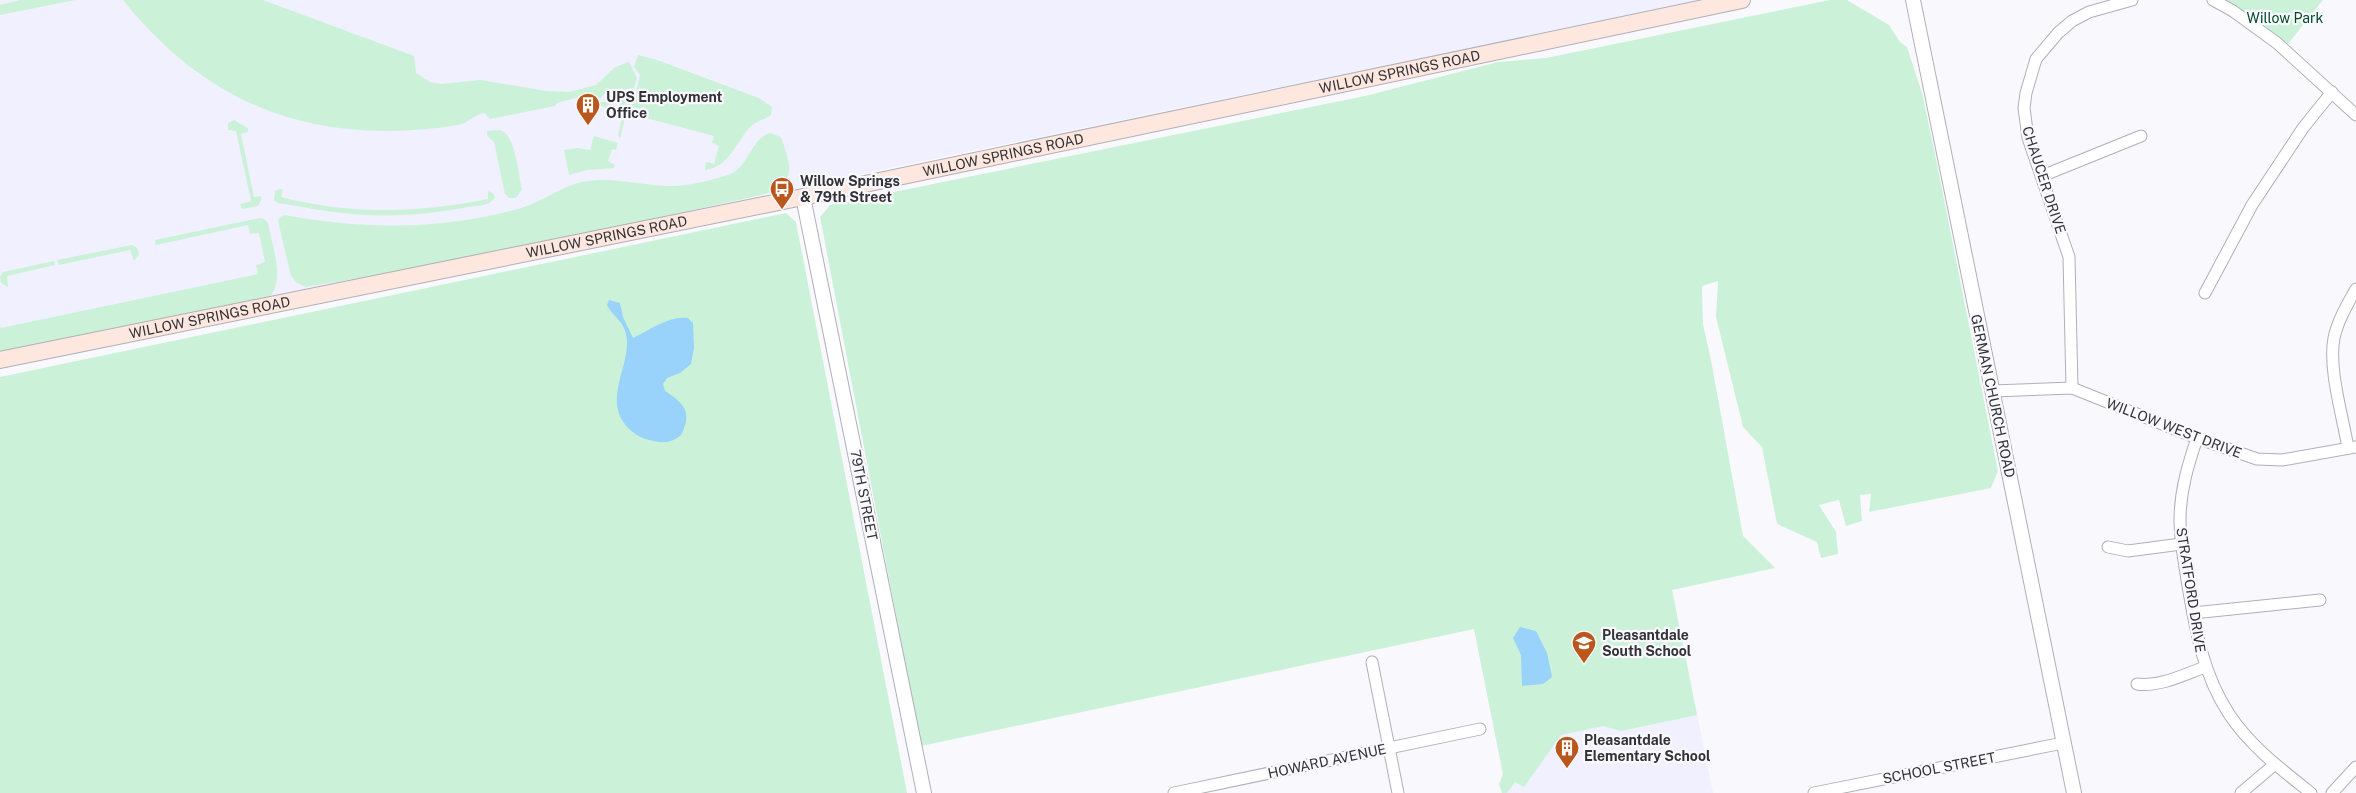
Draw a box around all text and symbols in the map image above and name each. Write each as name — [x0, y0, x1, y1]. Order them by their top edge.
park label: Willow Park — [2247, 10, 2324, 26]
street label: WILLOW SPRINGS ROAD — [1318, 47, 1482, 97]
place label: UPS Employment Office — [606, 89, 723, 121]
building icon: UPS Employment Office — [575, 92, 601, 126]
street label: CHAUCER DRIVE — [2019, 124, 2069, 236]
street label: WILLOW SPRINGS ROAD — [921, 130, 1085, 180]
place label: Willow Springs & 79th Street — [800, 173, 900, 205]
bus stop icon: Willow Springs & 79th Street — [769, 176, 795, 210]
street label: WILLOW SPRINGS ROAD — [525, 213, 689, 261]
street label: WILLOW SPRINGS ROAD — [128, 293, 292, 342]
street label: GERMAN CHURCH ROAD — [1968, 313, 2018, 479]
street label: WILLOW WEST DRIVE — [2104, 395, 2244, 461]
street label: 79TH STREET — [847, 448, 881, 542]
street label: STRATFORD DRIVE — [2173, 526, 2209, 654]
place label: Pleasantdale South School — [1602, 627, 1692, 659]
school or university icon: Pleasantdale South School — [1571, 630, 1597, 664]
place label: Pleasantdale Elementary School — [1584, 732, 1711, 764]
building icon: Pleasantdale Elementary School — [1554, 735, 1580, 769]
street label: HOWARD AVENUE — [1266, 741, 1388, 781]
street label: SCHOOL STREET — [1881, 749, 1997, 787]

